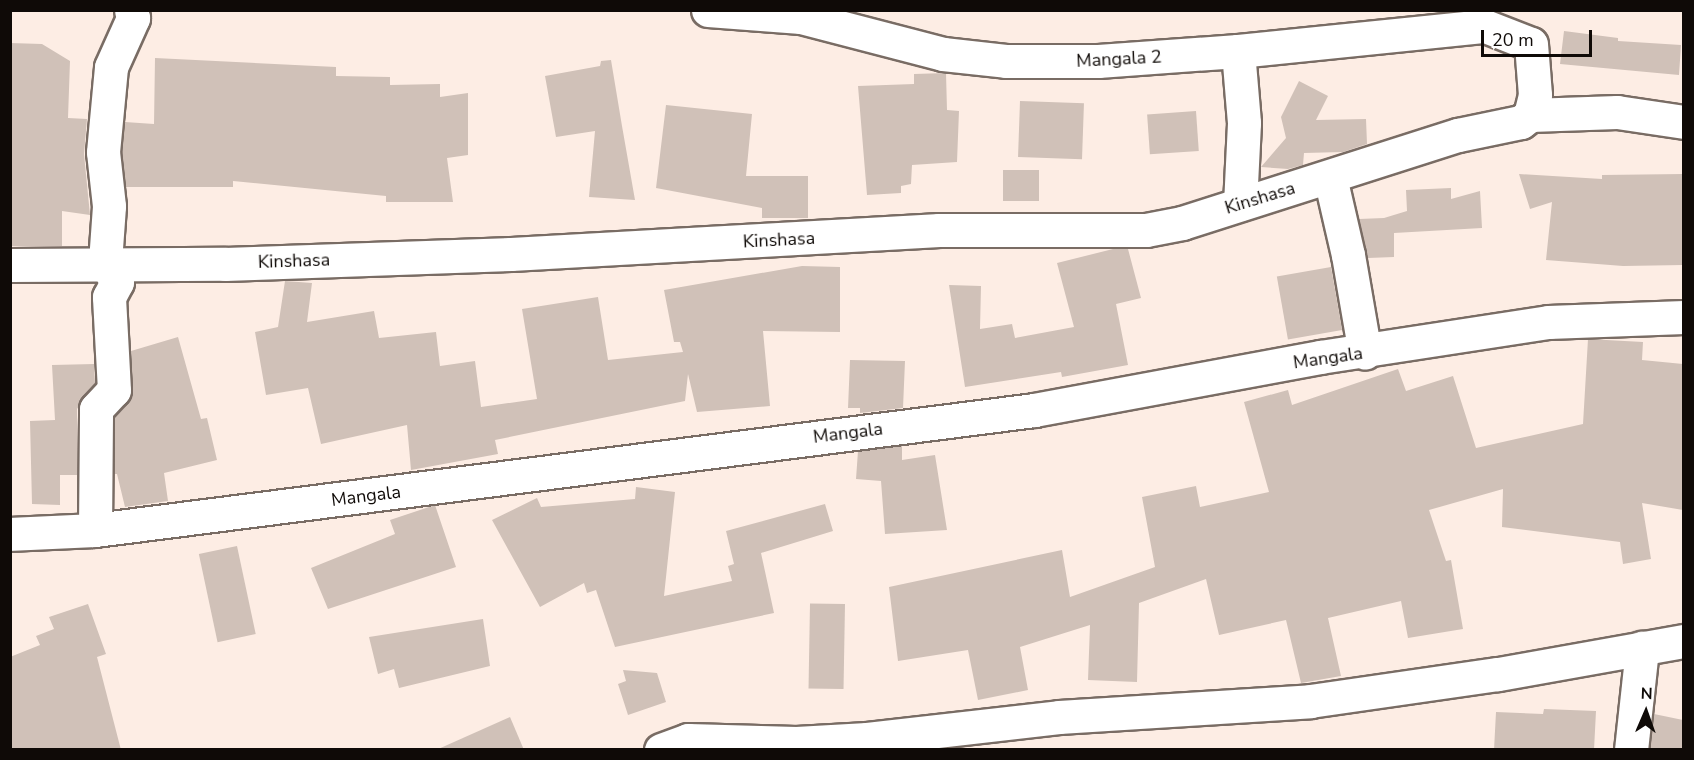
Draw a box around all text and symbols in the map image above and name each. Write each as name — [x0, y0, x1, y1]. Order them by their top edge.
scale bar — [1484, 18, 1595, 56]
text: 20 m — [1492, 28, 1534, 52]
street label: Mangala 2 — [1076, 46, 1162, 72]
street label: Kinshasa — [1222, 177, 1298, 219]
street label: Kinshasa — [742, 227, 816, 253]
street label: Kinshasa — [258, 249, 330, 273]
street label: Mangala — [1292, 342, 1364, 374]
street label: Mangala — [812, 418, 884, 448]
street label: Mangala — [330, 481, 402, 511]
north arrow — [1616, 682, 1676, 742]
text: N — [1640, 683, 1653, 705]

